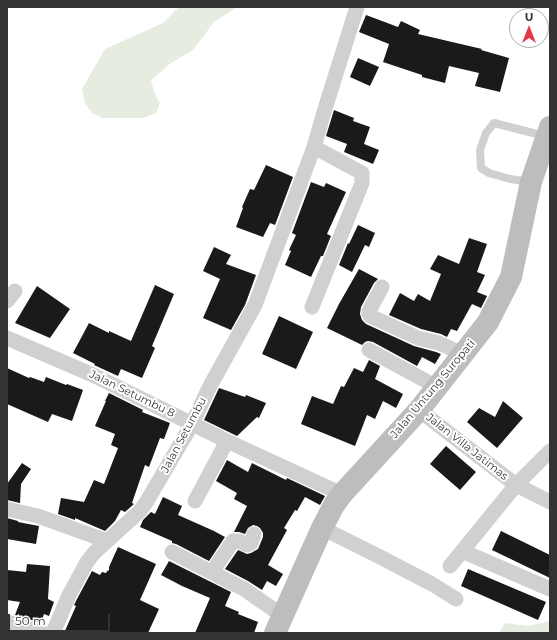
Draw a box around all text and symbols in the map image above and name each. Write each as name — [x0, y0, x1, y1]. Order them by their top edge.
north arrow — [509, 8, 549, 48]
text: U — [525, 10, 533, 24]
street label: Jalan Untung Suropati — [388, 337, 478, 441]
street label: Jalan Setumbu 8 — [87, 368, 177, 420]
street label: Jalan Setumbu — [159, 395, 209, 475]
street label: Jalan Villa Jatimas — [423, 411, 511, 483]
scale bar — [10, 606, 112, 632]
text: 50 m — [15, 613, 46, 628]

